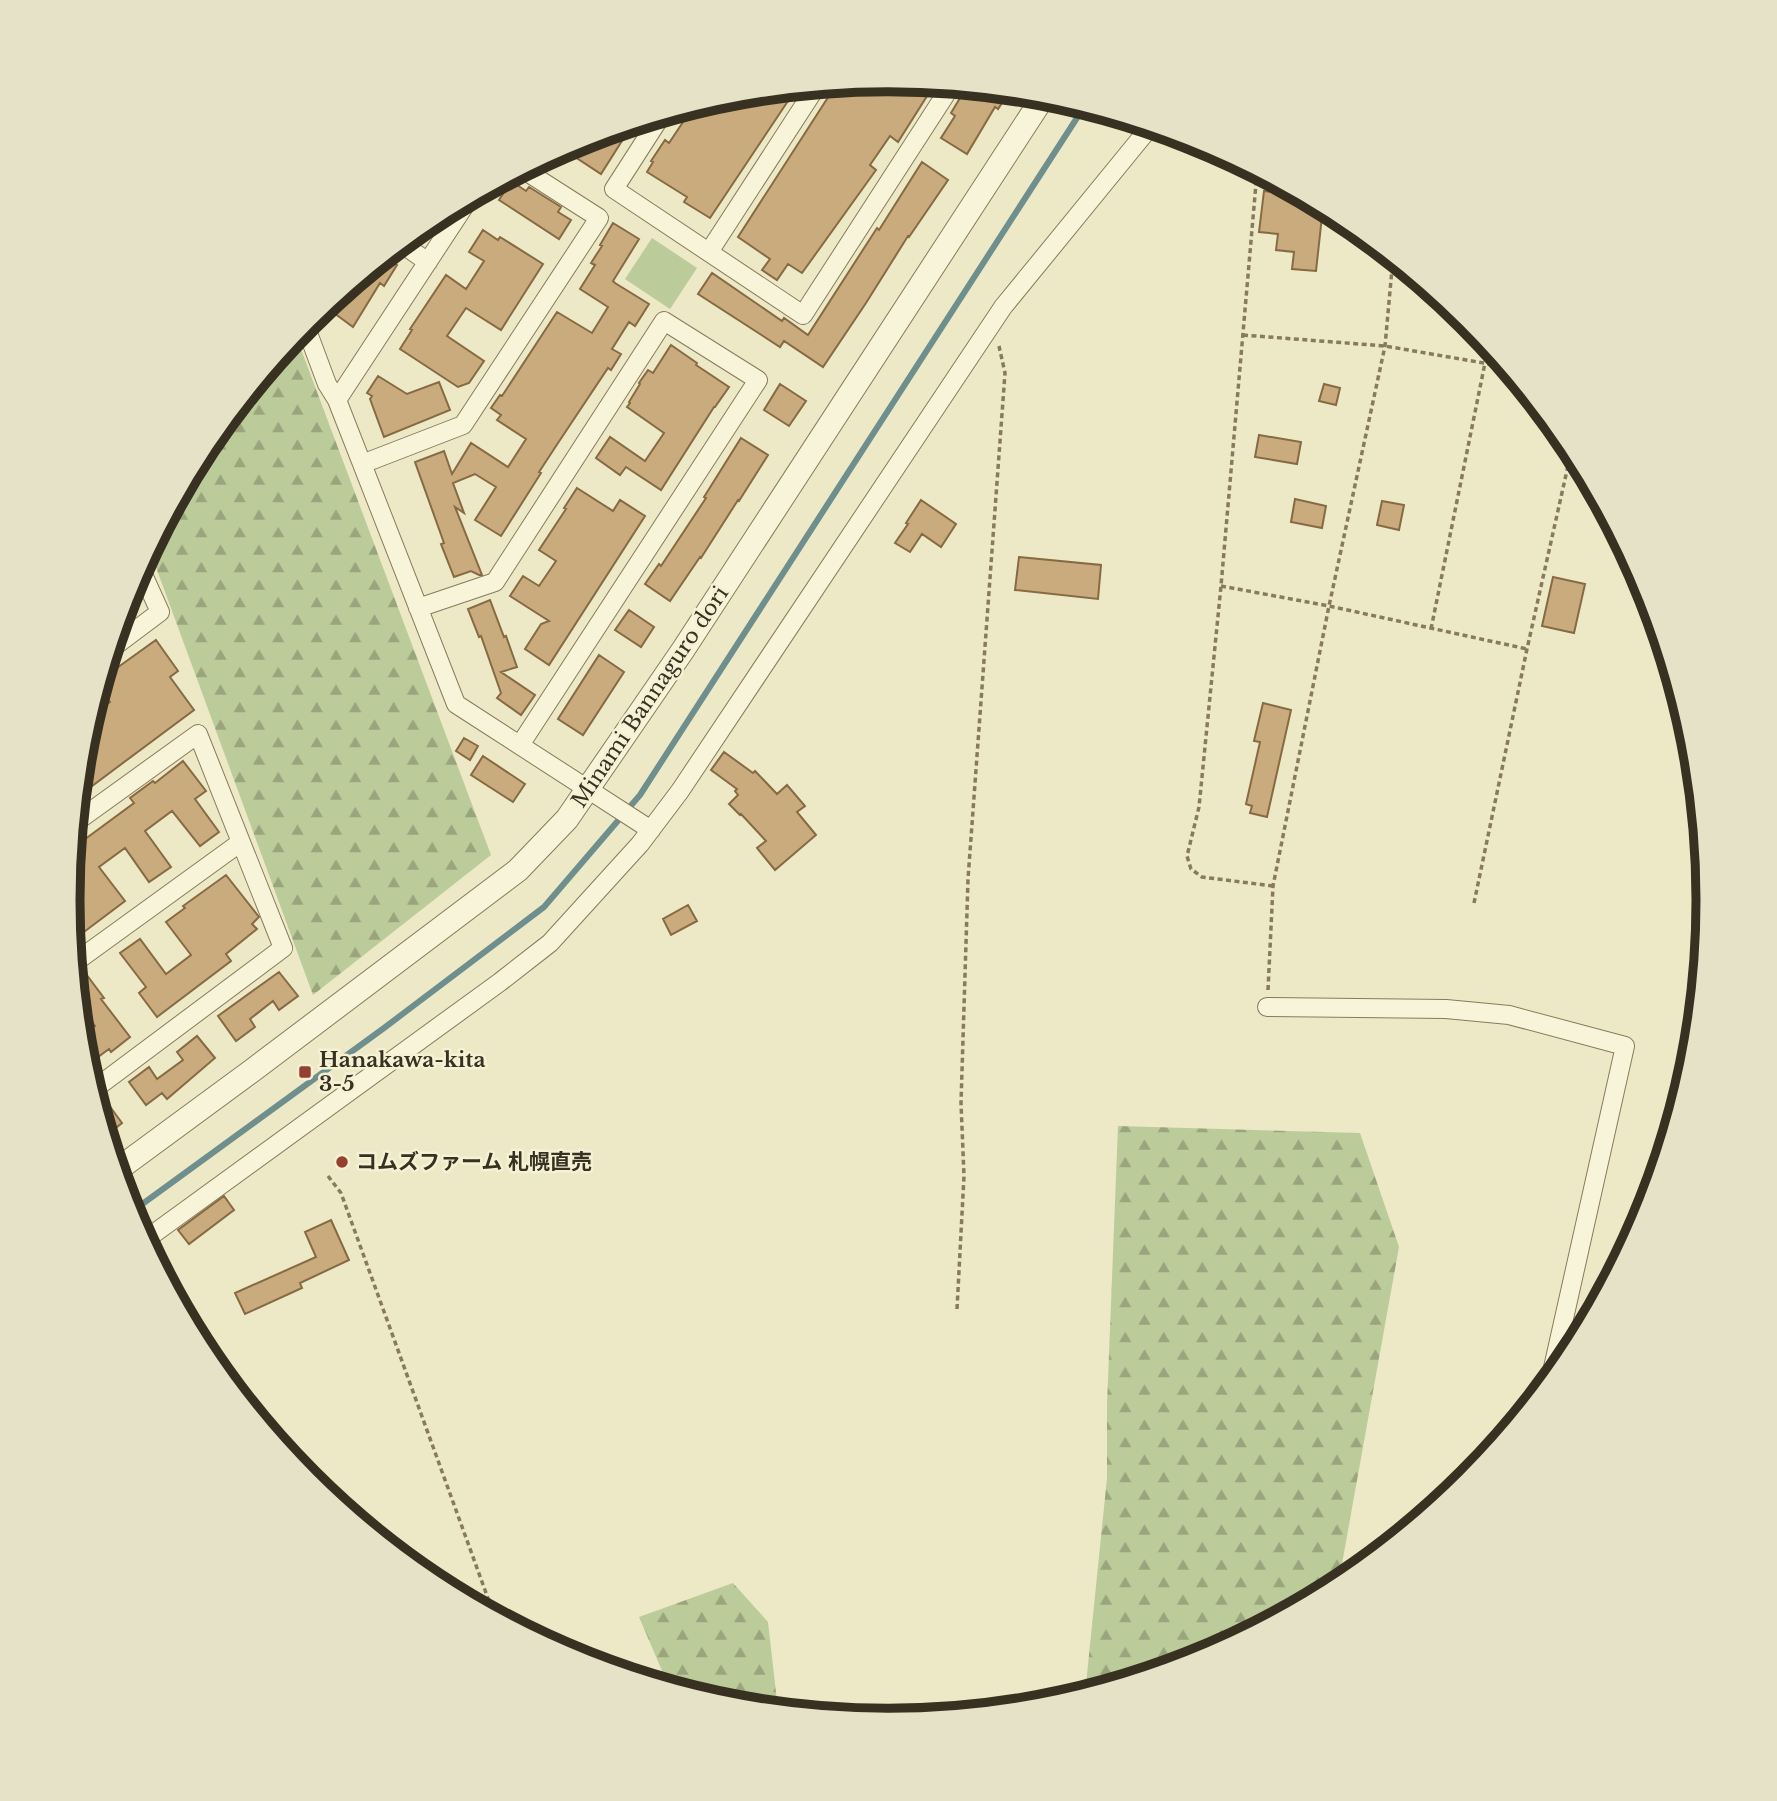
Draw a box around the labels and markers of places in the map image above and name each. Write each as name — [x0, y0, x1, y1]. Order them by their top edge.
place label: Hanakawa-kita 3-5 — [319, 1047, 485, 1097]
marker: Hanakawa-kita 3-5 — [297, 1064, 313, 1080]
place label: コムズファーム 札幌直売 — [356, 1149, 592, 1175]
marker: コムズファーム 札幌直売 — [334, 1154, 350, 1170]

